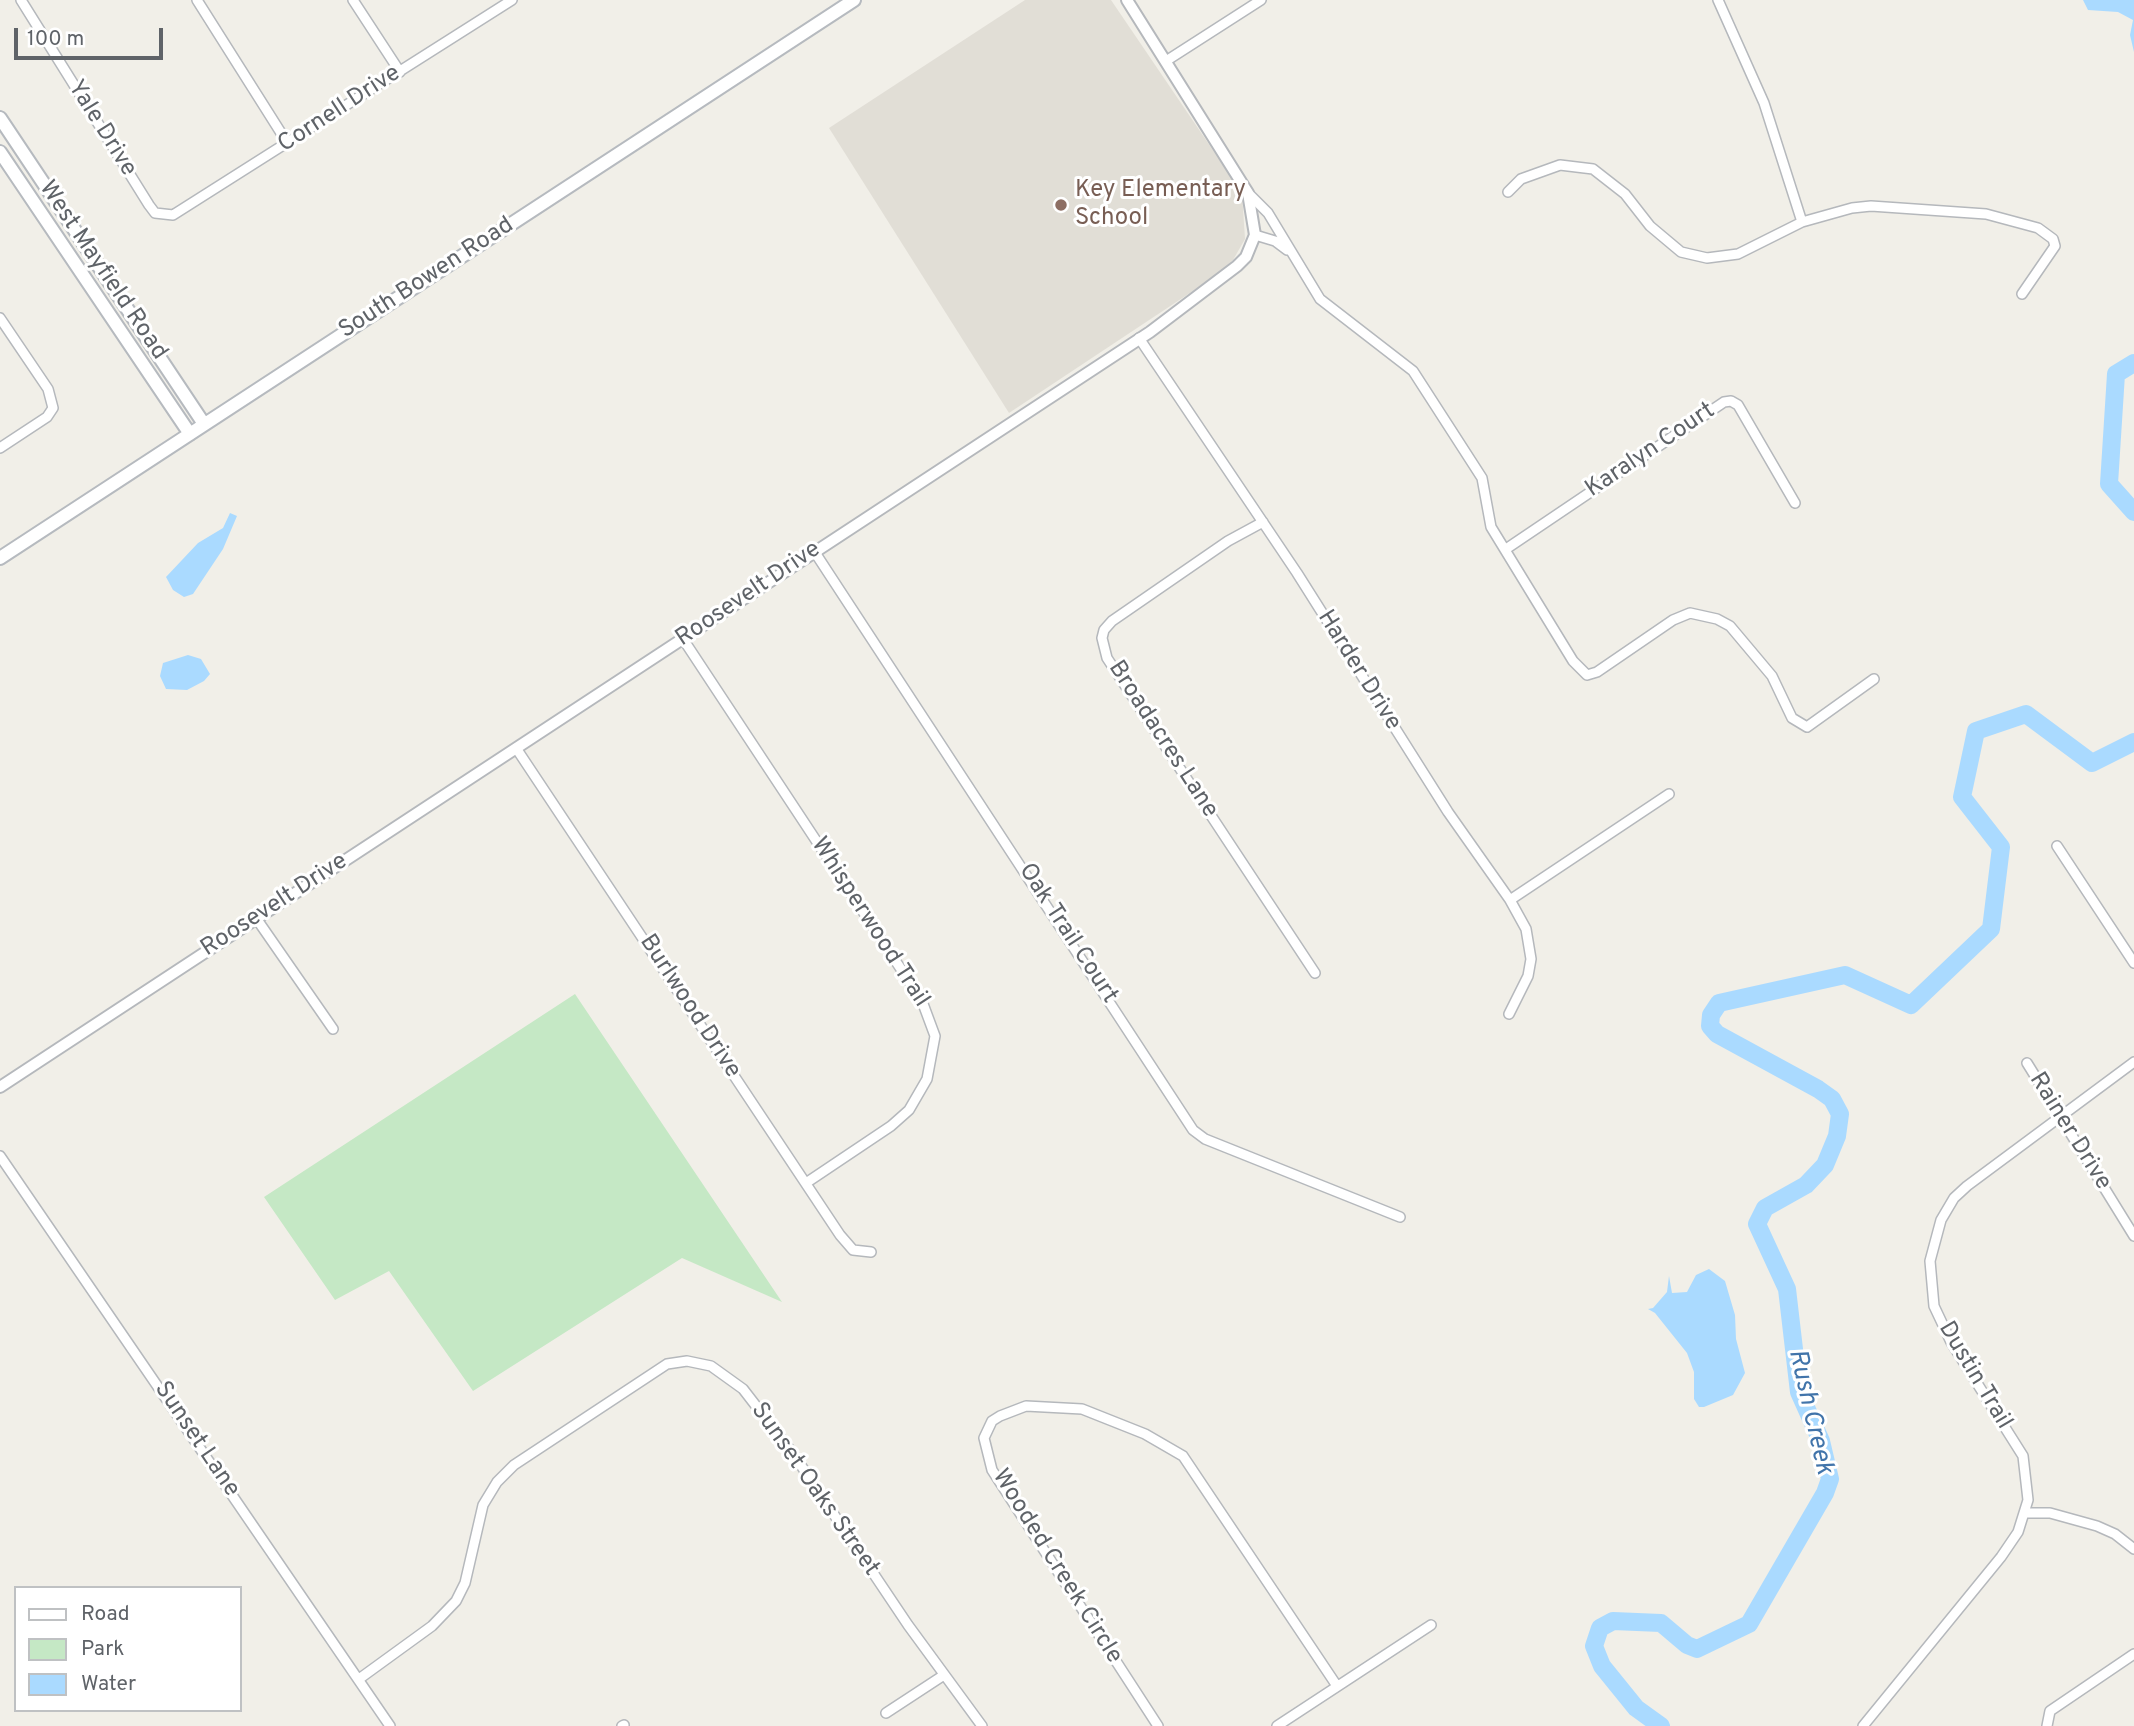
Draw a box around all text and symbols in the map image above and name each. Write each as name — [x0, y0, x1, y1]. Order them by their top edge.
scale bar — [18, 14, 166, 58]
text: 100 m — [27, 26, 84, 53]
street label: Cornell Drive — [273, 60, 407, 160]
street label: Yale Drive — [60, 76, 142, 182]
street label: West Mayfield Road — [31, 176, 173, 366]
place label: Key Elementary School — [1075, 177, 1246, 233]
marker: Key Elementary School — [1053, 197, 1069, 213]
street label: South Bowen Road — [334, 212, 520, 346]
street label: Karalyn Court — [1581, 397, 1721, 505]
street label: Roosevelt Drive — [671, 536, 827, 654]
street label: Harder Drive — [1310, 606, 1406, 736]
street label: Broadacres Lane — [1101, 656, 1223, 824]
street label: Whisperwood Trail — [803, 833, 935, 1013]
street label: Roosevelt Drive — [196, 848, 354, 964]
street label: Oak Trail Court — [1011, 859, 1123, 1009]
street label: Burlwood Drive — [632, 930, 746, 1084]
street label: Rainer Drive — [2021, 1068, 2117, 1196]
street label: Dustin Trail — [1931, 1317, 2017, 1435]
water label: Rush Creek — [1779, 1346, 1839, 1478]
street label: Sunset Lane — [147, 1377, 245, 1503]
street label: Sunset Oaks Street — [743, 1398, 885, 1582]
street label: Wooded Creek Circle — [985, 1465, 1127, 1669]
legend — [14, 1586, 242, 1712]
text: Road — [81, 1601, 130, 1628]
text: Park — [81, 1636, 124, 1663]
text: Water — [81, 1671, 136, 1698]

